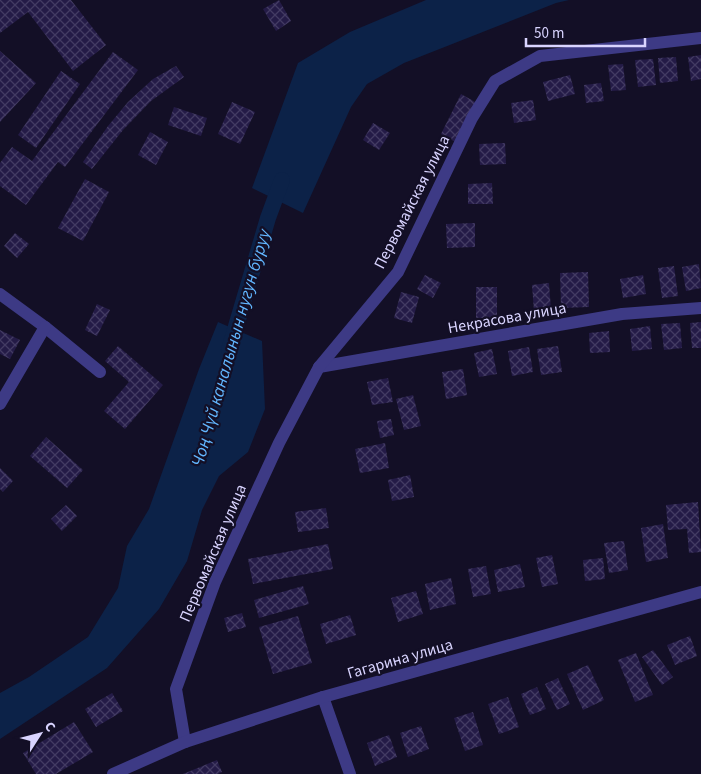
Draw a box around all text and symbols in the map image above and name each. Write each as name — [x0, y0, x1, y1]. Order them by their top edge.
scale bar — [526, 15, 645, 47]
text: 50 m — [534, 23, 564, 44]
street label: Первомайская улица — [369, 131, 455, 273]
water label: Чоң Чүй каналынын нугун буруу — [185, 225, 277, 470]
street label: Некрасова улица — [446, 297, 568, 339]
street label: Первомайская улица — [174, 481, 252, 625]
street label: Гагарина улица — [345, 633, 455, 685]
north arrow — [15, 709, 65, 759]
text: С — [39, 718, 60, 736]

